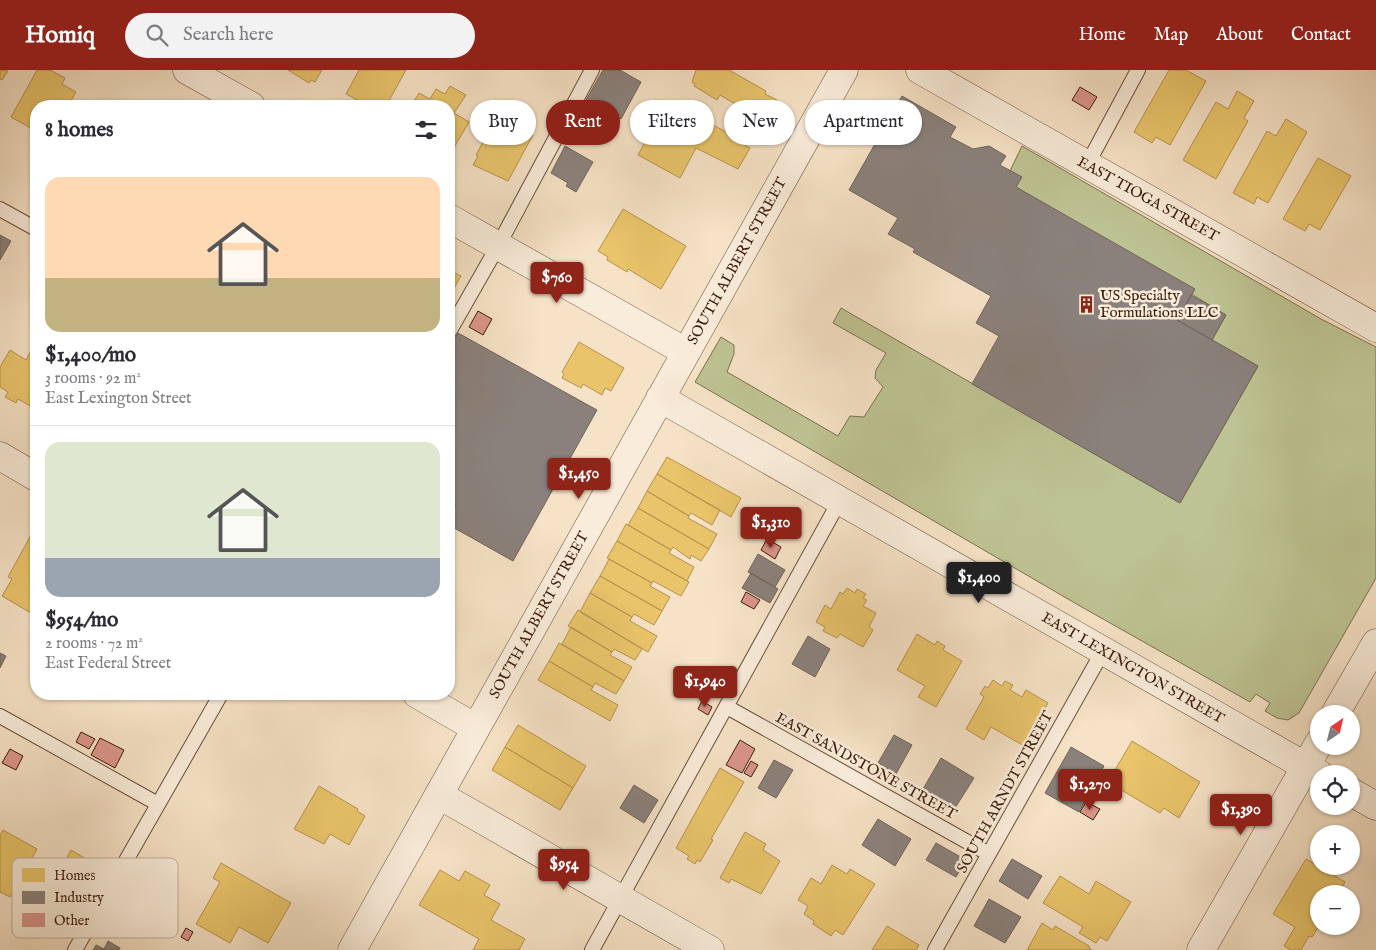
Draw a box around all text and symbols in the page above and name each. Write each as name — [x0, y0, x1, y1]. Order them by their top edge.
search box — [125, 13, 475, 58]
text: Homiq — [25, 20, 95, 51]
icon: search — [143, 21, 171, 49]
text: Search here — [183, 23, 274, 47]
text: Home — [1079, 24, 1126, 47]
text: Map — [1154, 24, 1188, 47]
text: About — [1216, 24, 1263, 47]
text: Contact — [1291, 24, 1351, 47]
chip: Buy — [470, 100, 536, 145]
chip: Rent — [546, 100, 620, 145]
chip: Filters — [630, 100, 714, 145]
chip: New — [724, 100, 795, 145]
chip: Apartment — [805, 100, 922, 145]
icon: filters — [412, 116, 440, 144]
text: 8 homes — [45, 117, 113, 144]
street label: EAST TIOGA STREET — [1074, 152, 1222, 246]
street label: SOUTH ALBERT STREET — [683, 174, 791, 348]
icon: home — [198, 209, 288, 299]
pin: $760 — [527, 262, 587, 304]
text: $760 — [542, 268, 572, 288]
place label: US Specialty Formulations LLC — [1100, 286, 1219, 322]
building icon: US Specialty Formulations LLC — [1076, 294, 1096, 314]
text: $1,400/mo — [45, 342, 136, 369]
text: 3 rooms · 92 m² — [45, 369, 141, 389]
text: East Lexington Street — [45, 389, 192, 409]
pin: $1,450 — [538, 458, 620, 500]
text: $1,450 — [559, 464, 599, 484]
icon: home — [198, 475, 288, 565]
pin: $1,310 — [730, 506, 812, 549]
text: $1,310 — [752, 513, 790, 533]
street label: SOUTH ALBERT STREET — [485, 528, 593, 702]
pin: $1,400 — [938, 562, 1020, 604]
text: $1,400 — [957, 568, 1001, 588]
text: $954/mo — [45, 607, 118, 634]
street label: EAST LEXINGTON STREET — [1038, 608, 1228, 728]
text: 2 rooms · 72 m² — [45, 634, 143, 654]
text: East Federal Street — [45, 654, 171, 674]
pin: $1,940 — [664, 666, 746, 708]
text: $1,940 — [684, 672, 726, 692]
north arrow — [1310, 705, 1360, 755]
map controls — [1310, 705, 1360, 935]
street label: EAST SANDSTONE STREET — [772, 708, 960, 824]
street label: SOUTH ARNDT STREET — [953, 708, 1058, 876]
button: locate — [1310, 765, 1360, 815]
pin: $1,270 — [1049, 768, 1131, 811]
text: $1,270 — [1069, 775, 1111, 795]
pin: $1,390 — [1200, 794, 1282, 836]
text: $1,390 — [1221, 800, 1261, 820]
button: + — [1310, 825, 1360, 875]
pin: $954 — [534, 848, 594, 891]
text: $954 — [549, 855, 579, 875]
legend — [12, 858, 178, 938]
text: Homes — [54, 867, 96, 885]
button: − — [1310, 885, 1360, 935]
text: Industry — [54, 889, 104, 907]
text: Other — [54, 912, 89, 930]

